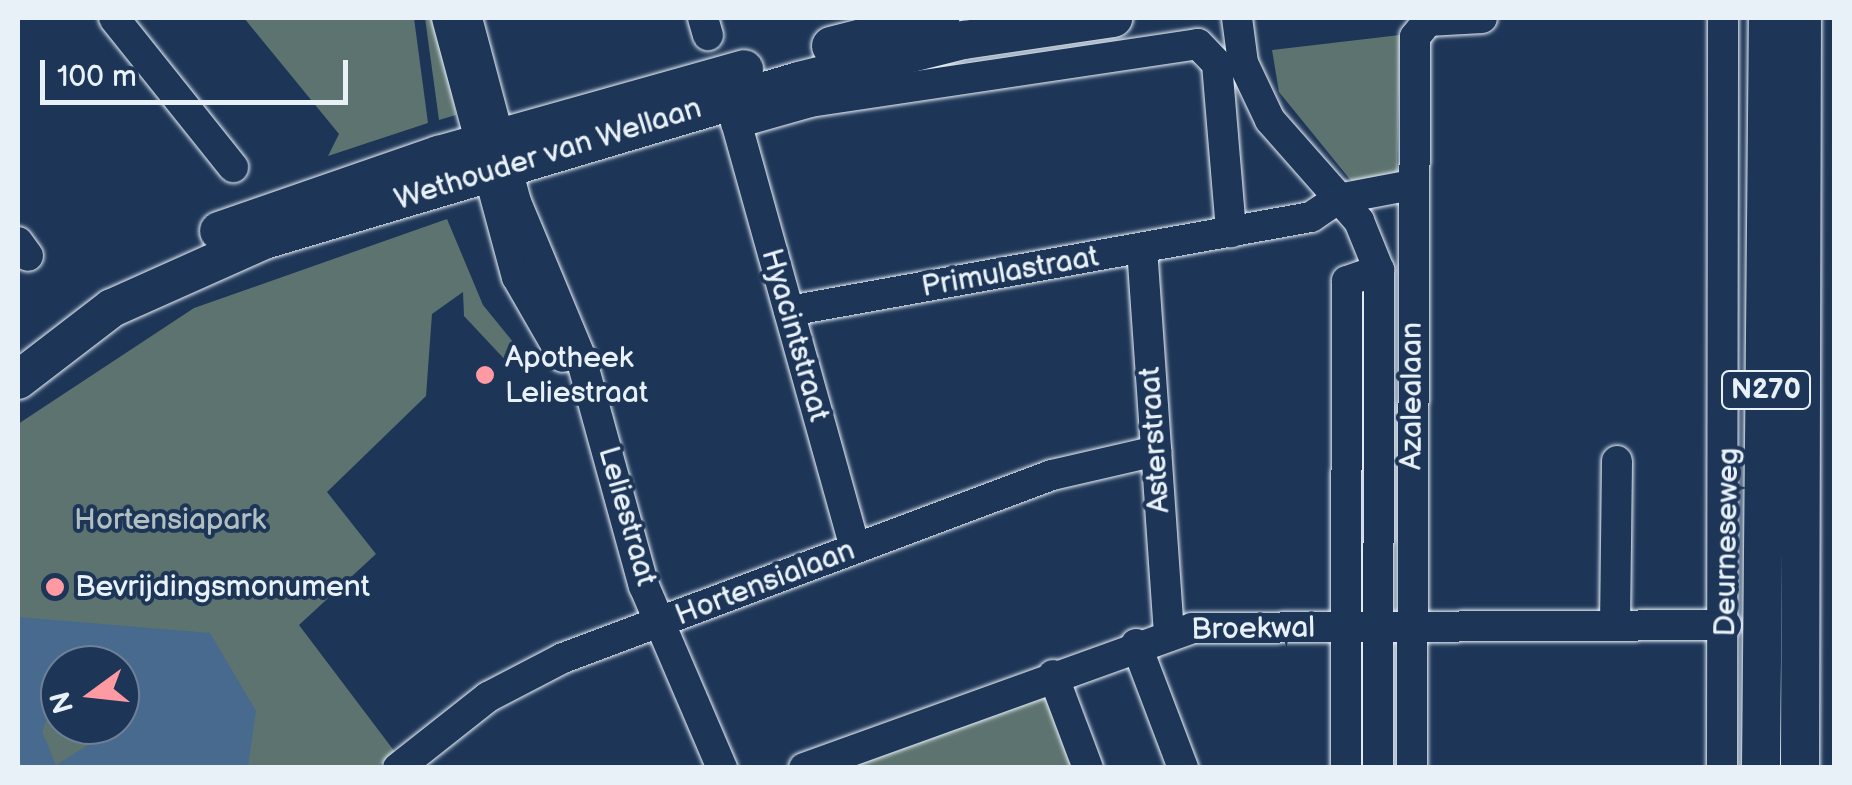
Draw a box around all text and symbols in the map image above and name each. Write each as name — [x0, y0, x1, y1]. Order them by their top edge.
scale bar — [45, 40, 352, 102]
text: 100 m — [57, 59, 137, 95]
street label: Wethouder van Wellaan — [390, 90, 706, 218]
street label: Primulastraat — [919, 239, 1101, 305]
street label: Hyacintstraat — [753, 245, 837, 425]
street label: Azalealaan — [1394, 322, 1430, 470]
place label: Apotheek Leliestraat — [505, 340, 648, 410]
marker: Apotheek Leliestraat — [474, 364, 496, 386]
street label: Asterstraat — [1132, 366, 1178, 514]
road number: N270 — [1721, 367, 1811, 413]
street label: Leliestraat — [590, 442, 664, 590]
street label: Deurneseweg — [1707, 447, 1747, 637]
park label: Hortensiapark — [74, 502, 266, 538]
street label: Hortensialaan — [670, 532, 860, 634]
place label: Bevrijdingsmonument — [75, 569, 370, 605]
marker: Bevrijdingsmonument — [44, 576, 66, 598]
street label: Broekwal — [1191, 610, 1315, 648]
north arrow — [40, 645, 140, 745]
text: N — [44, 688, 81, 717]

